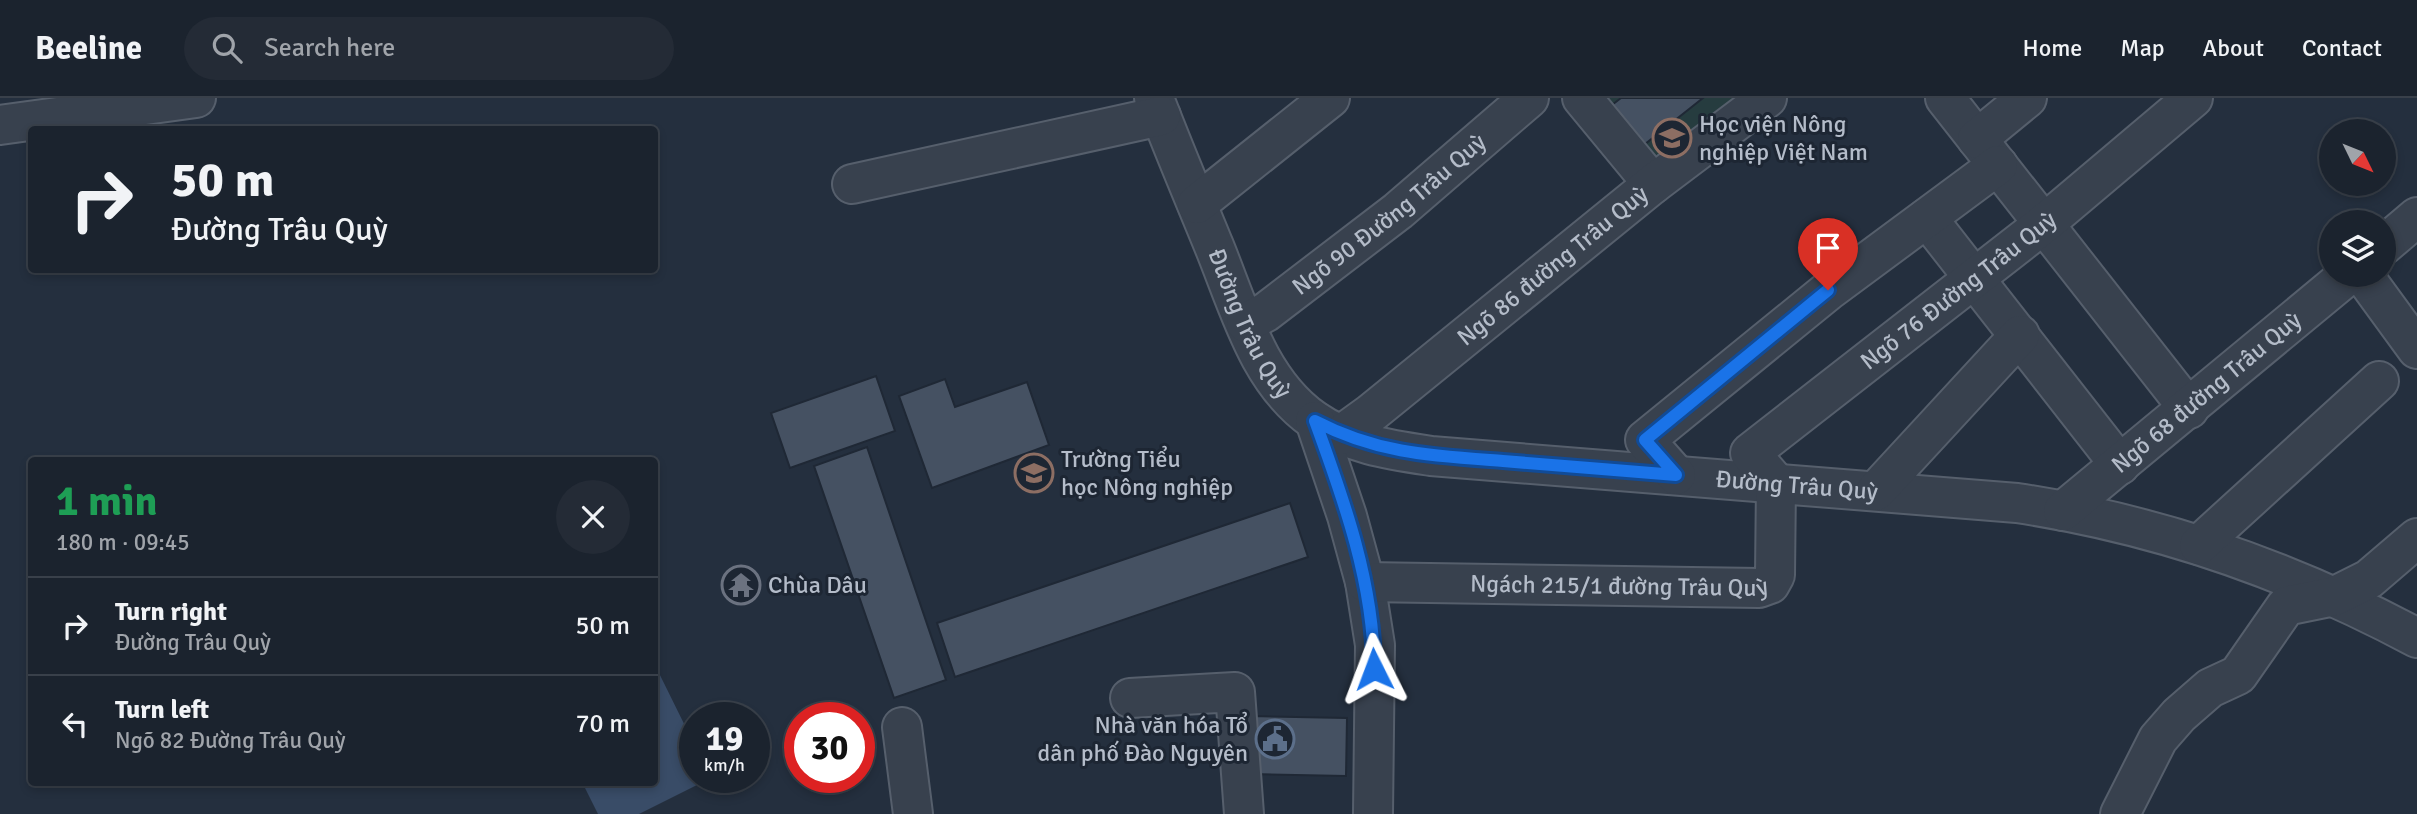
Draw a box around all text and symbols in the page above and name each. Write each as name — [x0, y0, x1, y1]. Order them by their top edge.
search box — [184, 17, 674, 80]
text: Beeline — [35, 28, 142, 69]
icon: search — [208, 29, 246, 67]
text: Search here — [264, 32, 395, 64]
text: Home — [2022, 33, 2082, 63]
text: Map — [2120, 33, 2165, 63]
text: About — [2203, 33, 2264, 63]
text: Contact — [2302, 33, 2382, 63]
place label: Học viện Nông nghiệp Việt Nam — [1699, 109, 1868, 167]
school or university icon: Học viện Nông nghiệp Việt Nam — [1651, 117, 1693, 159]
north arrow — [2319, 119, 2396, 196]
map controls — [2319, 119, 2396, 287]
street label: Ngõ 90 Đường Trâu Quỳ — [1286, 127, 1492, 302]
text: 50 m — [171, 150, 274, 210]
icon: right — [56, 154, 147, 245]
street label: Ngõ 86 đường Trâu Quỳ — [1451, 179, 1654, 352]
street label: Ngõ 76 Đường Trâu Quỳ — [1854, 205, 2063, 376]
text: Đường Trâu Quỳ — [171, 210, 388, 249]
button: layers — [2319, 210, 2396, 287]
pin — [1798, 218, 1858, 290]
icon: arrive — [1809, 229, 1847, 267]
street label: Đường Trâu Quỳ — [1202, 244, 1298, 405]
street label: Ngõ 68 đường Trâu Quỳ — [2105, 305, 2307, 480]
place label: Trường Tiểu học Nông nghiệp — [1061, 444, 1233, 502]
school or university icon: Trường Tiểu học Nông nghiệp — [1013, 452, 1055, 494]
street label: Đường Trâu Quỳ — [1714, 464, 1879, 507]
text: 1 min — [56, 476, 157, 527]
button: close — [556, 480, 630, 554]
text: 180 m · 09:45 — [56, 528, 190, 557]
temple icon: Chùa Dâu — [720, 564, 762, 606]
street label: Ngách 215/1 đường Trâu Quỳ — [1470, 569, 1772, 603]
place label: Chùa Dâu — [768, 570, 867, 600]
text: Turn right — [115, 596, 227, 628]
icon: right — [56, 607, 94, 645]
text: 50 m — [575, 610, 630, 642]
text: Đường Trâu Quỳ — [115, 628, 271, 657]
position arrow — [1337, 632, 1411, 706]
text: Turn left — [115, 694, 209, 726]
speed limit sign: 30 — [784, 702, 875, 793]
icon: left — [56, 705, 94, 743]
text: 70 m — [575, 708, 630, 740]
place label: Nhà văn hóa Tổ dân phố Đào Nguyên — [1038, 710, 1248, 768]
text: 19 — [706, 717, 743, 760]
public building icon: Nhà văn hóa Tổ dân phố Đào Nguyên — [1254, 718, 1296, 760]
text: Ngõ 82 Đường Trâu Quỳ — [115, 726, 345, 755]
text: km/h — [704, 754, 745, 776]

